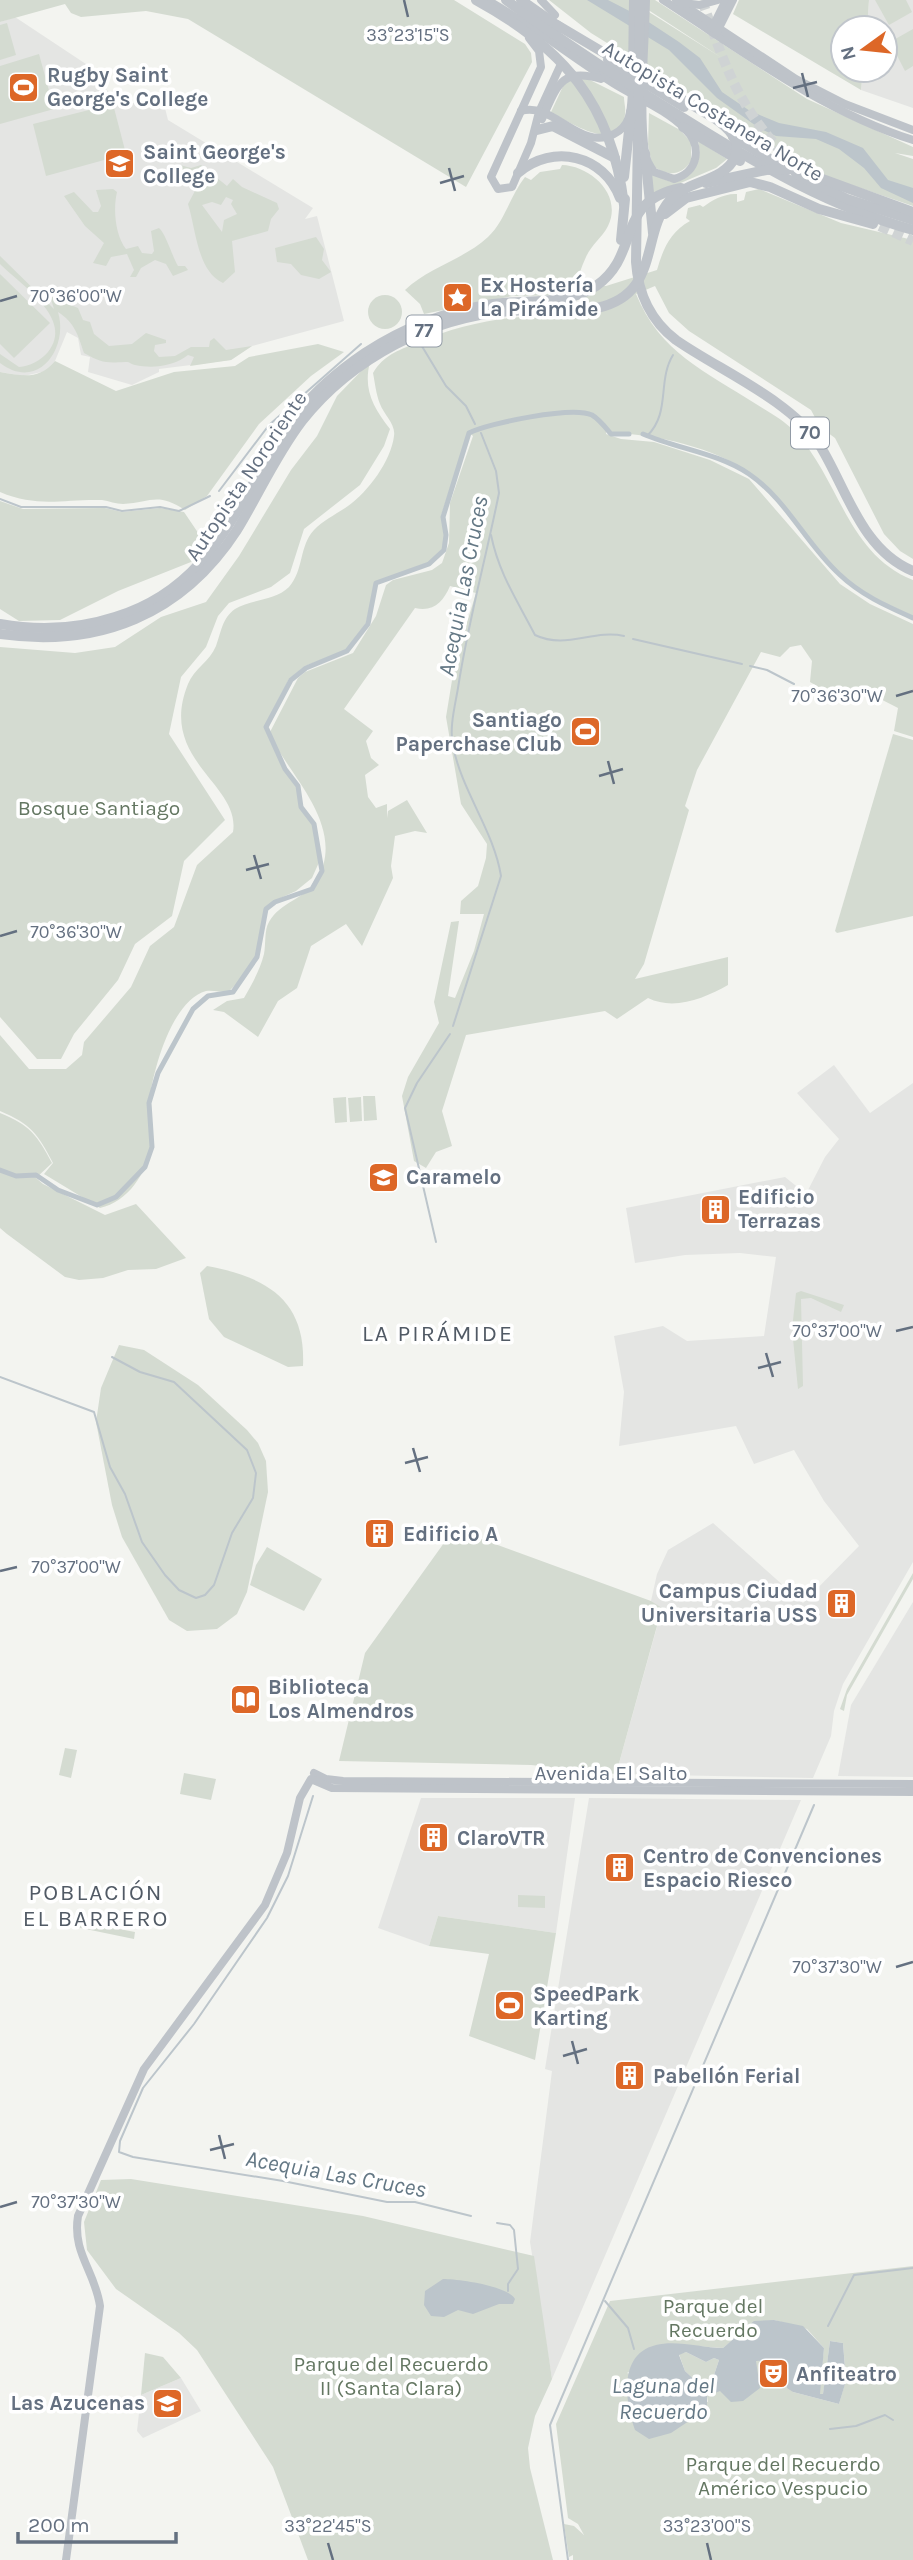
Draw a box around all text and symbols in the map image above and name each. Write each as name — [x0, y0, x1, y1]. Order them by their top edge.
north arrow — [829, 14, 899, 84]
text: 33°23'15"S — [366, 24, 450, 46]
street label: Autopista Costanera Norte — [599, 36, 827, 186]
text: N — [836, 44, 861, 63]
place label: Rugby Saint George's College — [47, 63, 208, 111]
sports icon: Rugby Saint George's College — [7, 70, 41, 104]
place label: Saint George's College — [143, 140, 286, 188]
school or university icon: Saint George's College — [103, 147, 137, 181]
place label: Ex Hostería La Pirámide — [480, 273, 598, 321]
place icon: Ex Hostería La Pirámide — [440, 280, 474, 314]
text: 70°36'00"W — [30, 285, 122, 307]
road number: 77 — [406, 316, 442, 346]
street label: Autopista Nororiente — [180, 387, 312, 565]
road number: 70 — [791, 418, 829, 448]
water label: Acequia Las Cruces — [432, 494, 494, 678]
text: 70°36'30"W — [791, 685, 883, 707]
place label: Santiago Paperchase Club — [396, 708, 562, 756]
sports icon: Santiago Paperchase Club — [568, 715, 602, 749]
park label: Bosque Santiago — [18, 796, 180, 820]
text: 70°36'30"W — [30, 921, 122, 943]
school or university icon: Caramelo — [366, 1160, 400, 1194]
place label: Caramelo — [406, 1165, 501, 1189]
place label: Edificio Terrazas — [738, 1185, 821, 1233]
building icon: Edificio Terrazas — [698, 1192, 732, 1226]
district label: LA PIRÁMIDE — [362, 1320, 514, 1347]
text: 70°37'00"W — [792, 1320, 882, 1342]
building icon: Edificio A — [363, 1517, 397, 1551]
place label: Edificio A — [403, 1522, 498, 1546]
text: 70°37'00"W — [31, 1556, 121, 1578]
place label: Campus Ciudad Universitaria USS — [641, 1579, 818, 1627]
building icon: Campus Ciudad Universitaria USS — [824, 1586, 858, 1620]
place label: Biblioteca Los Almendros — [268, 1675, 414, 1723]
library icon: Biblioteca Los Almendros — [228, 1682, 262, 1716]
street label: Avenida El Salto — [534, 1761, 688, 1785]
building icon: ClaroVTR — [417, 1821, 451, 1855]
place label: ClaroVTR — [457, 1826, 546, 1850]
place label: Centro de Convenciones Espacio Riesco — [643, 1844, 882, 1892]
building icon: Centro de Convenciones Espacio Riesco — [603, 1851, 637, 1885]
district label: POBLACIÓN EL BARRERO — [23, 1879, 169, 1932]
text: 70°37'30"W — [792, 1956, 882, 1978]
place label: SpeedPark Karting — [533, 1982, 640, 2030]
sports icon: SpeedPark Karting — [493, 1989, 527, 2023]
building icon: Pabellón Ferial — [613, 2059, 647, 2093]
place label: Pabellón Ferial — [653, 2064, 800, 2088]
water label: Acequia Las Cruces — [244, 2145, 429, 2203]
text: 70°37'30"W — [31, 2191, 121, 2213]
park label: Parque del Recuerdo — [663, 2294, 763, 2342]
park label: Parque del Recuerdo II (Santa Clara) — [293, 2352, 489, 2400]
theatre icon: Anfiteatro — [756, 2357, 790, 2391]
place label: Anfiteatro — [796, 2362, 897, 2386]
water label: Laguna del Recuerdo — [611, 2372, 715, 2425]
school or university icon: Las Azucenas — [151, 2386, 185, 2420]
place label: Las Azucenas — [11, 2391, 145, 2415]
park label: Parque del Recuerdo Américo Vespucio — [685, 2452, 881, 2500]
scale bar — [18, 2500, 175, 2544]
text: 200 m — [28, 2513, 90, 2537]
text: 33°22'45"S — [284, 2515, 372, 2537]
text: 33°23'00"S — [663, 2515, 751, 2537]

